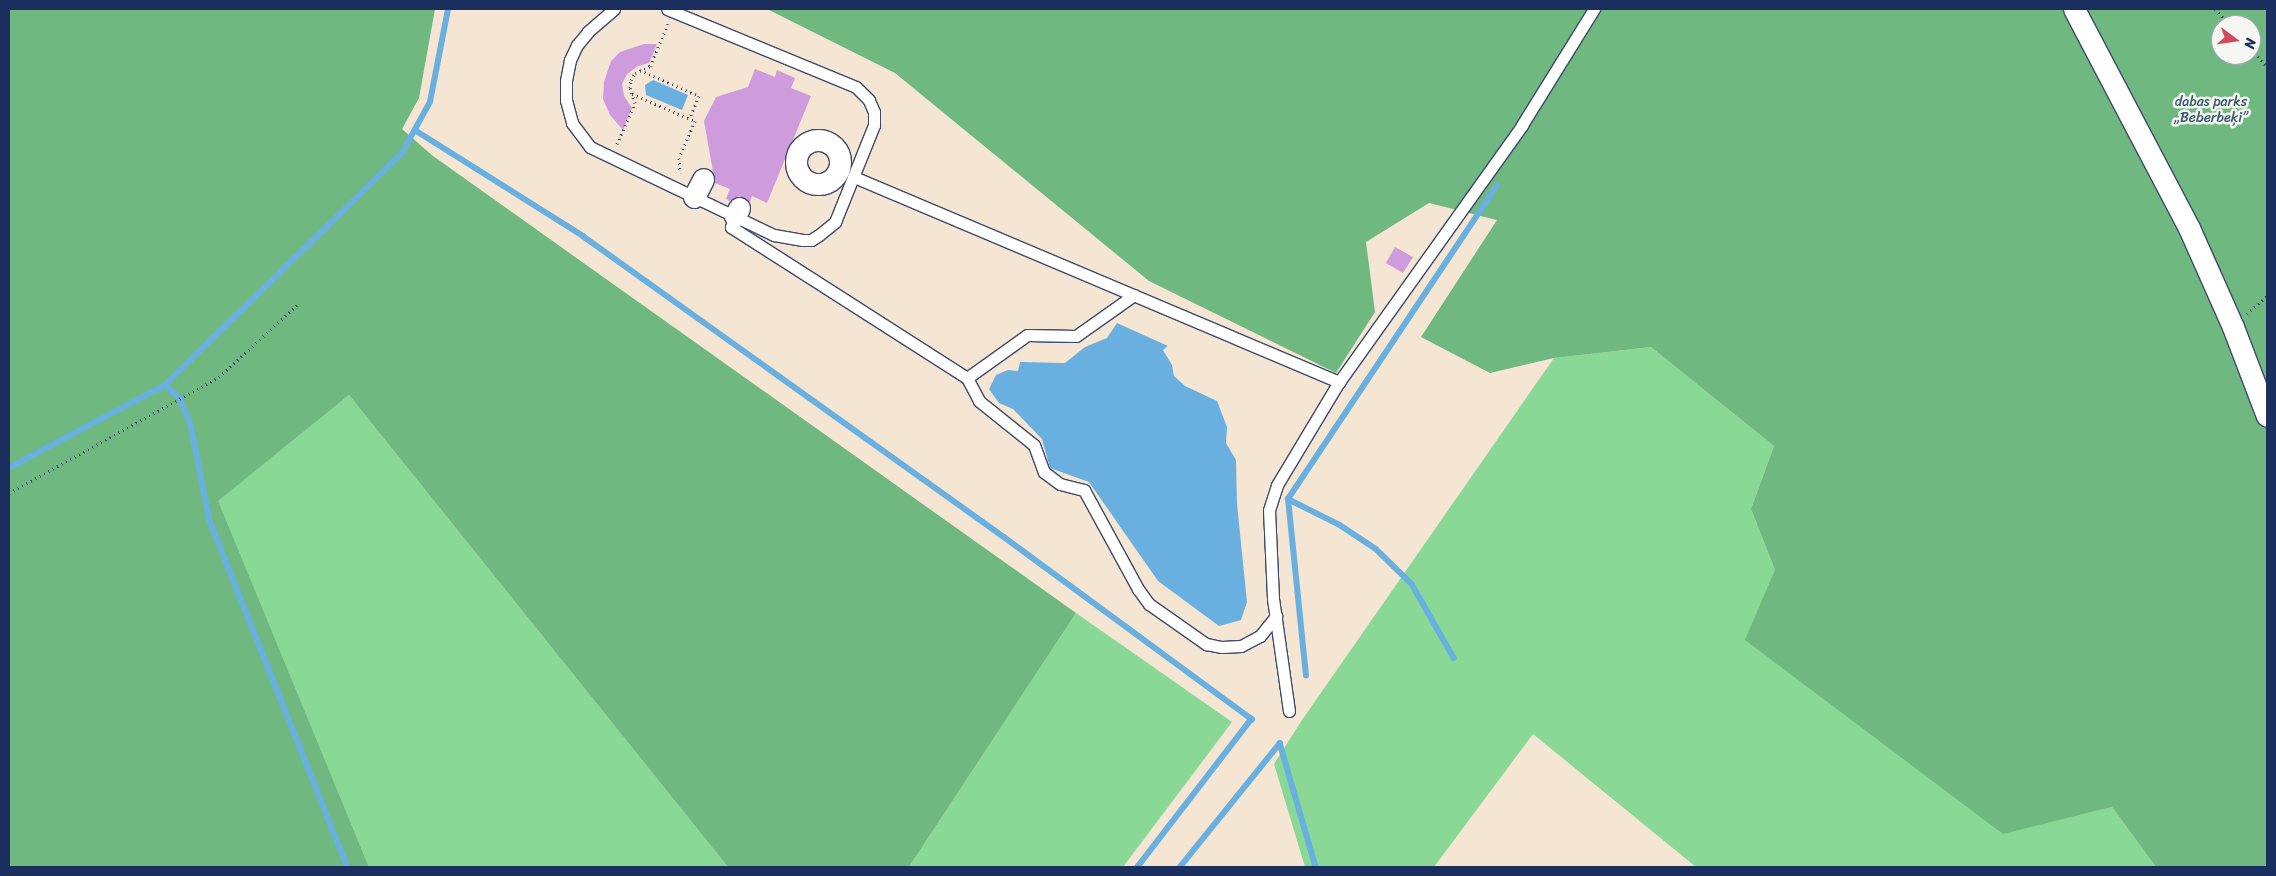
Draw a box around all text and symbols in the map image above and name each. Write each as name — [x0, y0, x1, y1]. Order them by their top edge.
north arrow — [2211, 15, 2261, 65]
text: N — [2237, 36, 2263, 51]
park label: dabas parks „Beberbeķi” — [2174, 94, 2248, 126]

